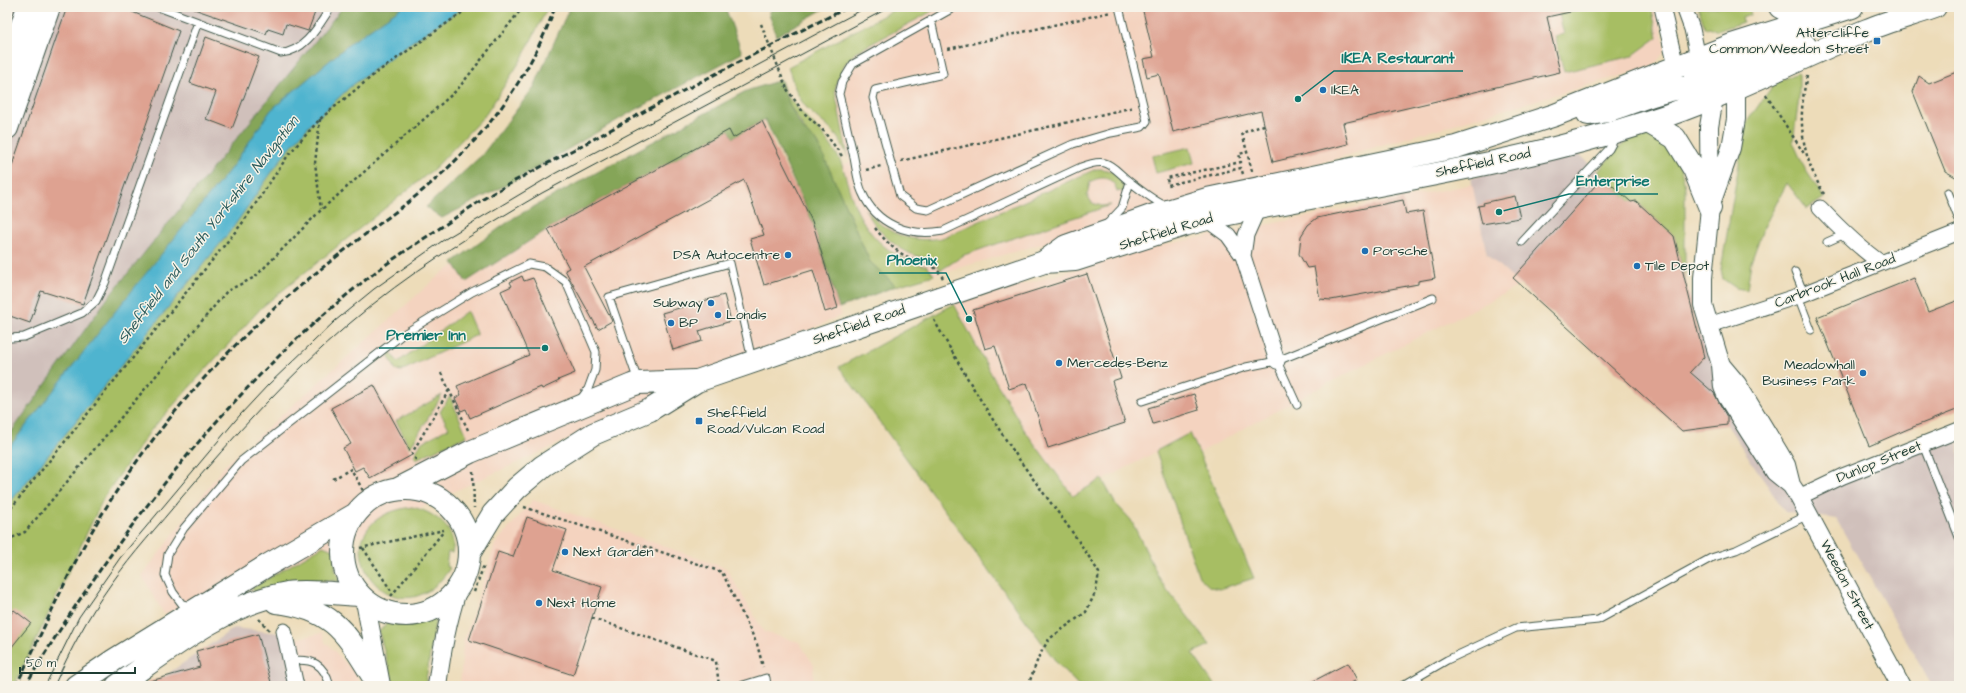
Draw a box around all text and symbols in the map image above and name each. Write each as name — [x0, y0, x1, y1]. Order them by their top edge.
place label: Attercliffe Common/Weedon Street — [1709, 23, 1869, 59]
marker: Attercliffe Common/Weedon Street — [1872, 36, 1882, 46]
callout: IKEA Restaurant — [1334, 44, 1463, 71]
text: IKEA Restaurant — [1342, 48, 1455, 69]
place label: IKEA — [1331, 80, 1359, 100]
marker: IKEA — [1318, 85, 1328, 95]
water label: Sheffield and South Yorkshire Navigation — [112, 111, 305, 349]
street label: Sheffield Road — [1433, 143, 1533, 183]
callout: Enterprise — [1569, 167, 1658, 194]
text: Enterprise — [1576, 171, 1650, 192]
street label: Sheffield Road — [1117, 208, 1215, 256]
place label: Porsche — [1373, 241, 1428, 261]
place label: DSA Autocentre — [673, 245, 780, 265]
callout: Phoenix — [879, 246, 946, 273]
marker: Porsche — [1360, 246, 1370, 256]
street label: Carbrook Hall Road — [1772, 249, 1898, 313]
marker: DSA Autocentre — [783, 250, 793, 260]
text: Phoenix — [887, 250, 938, 271]
place label: Tile Depot — [1645, 256, 1710, 276]
marker: Tile Depot — [1632, 261, 1642, 271]
place label: Subway — [653, 293, 703, 313]
marker: Subway — [706, 298, 716, 308]
street label: Sheffield Road — [810, 300, 908, 350]
place label: Londis — [726, 305, 767, 325]
marker: Londis — [713, 310, 723, 320]
place label: BP — [679, 313, 698, 333]
marker: BP — [666, 318, 676, 328]
callout: Premier Inn — [379, 321, 474, 348]
text: Premier Inn — [386, 325, 466, 346]
place label: Mercedes-Benz — [1067, 353, 1168, 373]
place label: Meadowhall Business Park — [1762, 355, 1855, 391]
marker: Mercedes-Benz — [1054, 358, 1064, 368]
marker: Meadowhall Business Park — [1858, 368, 1868, 378]
place label: Sheffield Road/Vulcan Road — [707, 403, 824, 439]
marker: Sheffield Road/Vulcan Road — [694, 416, 704, 426]
street label: Dunlop Street — [1834, 436, 1925, 488]
street label: Weedon Street — [1815, 537, 1879, 634]
place label: Next Garden — [573, 542, 654, 562]
marker: Next Garden — [560, 547, 570, 557]
place label: Next Home — [547, 593, 616, 613]
marker: Next Home — [534, 598, 544, 608]
scale bar — [20, 649, 135, 675]
text: 50 m — [26, 655, 57, 672]

